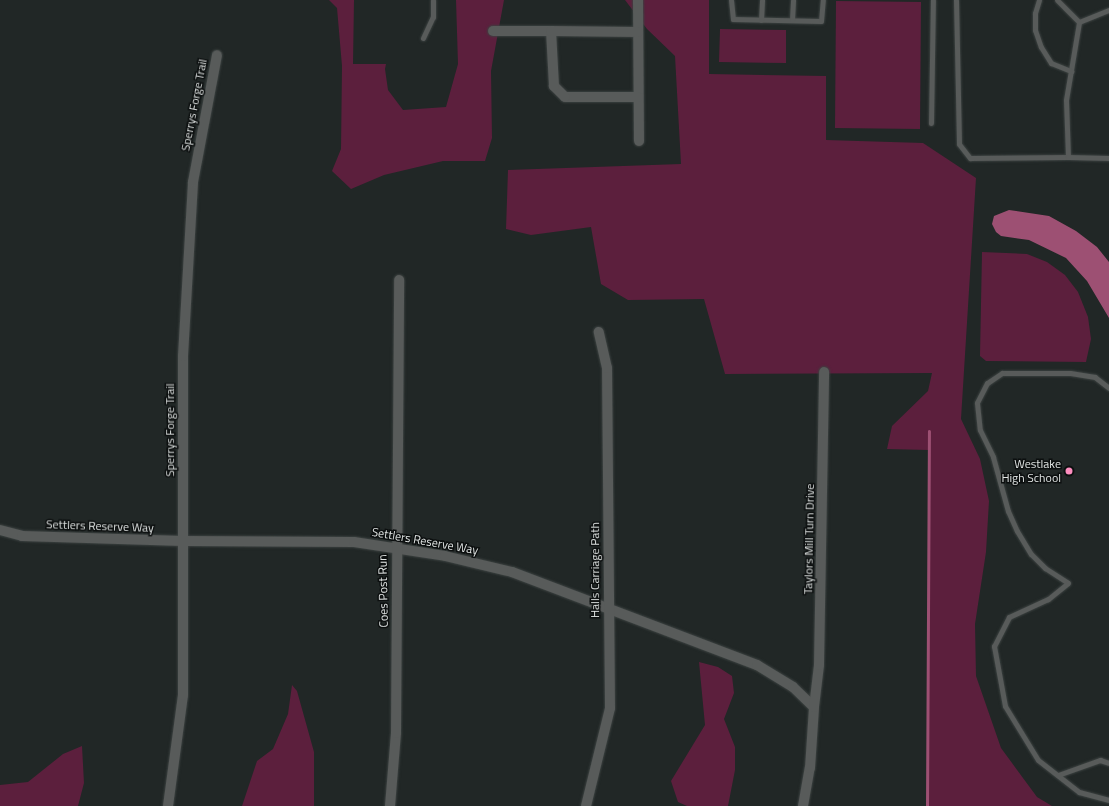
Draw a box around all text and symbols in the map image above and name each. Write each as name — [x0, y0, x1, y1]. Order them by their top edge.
street label: Sperrys Forge Trail — [178, 58, 210, 152]
street label: Sperrys Forge Trail — [163, 383, 177, 477]
place label: Westlake High School — [1001, 457, 1061, 485]
marker: Westlake High School — [1064, 466, 1074, 476]
street label: Taylors Mill Turn Drive — [801, 484, 817, 594]
street label: Settlers Reserve Way — [46, 517, 154, 535]
street label: Halls Carriage Path — [588, 522, 602, 618]
street label: Settlers Reserve Way — [371, 525, 479, 557]
street label: Coes Post Run — [375, 554, 391, 628]

